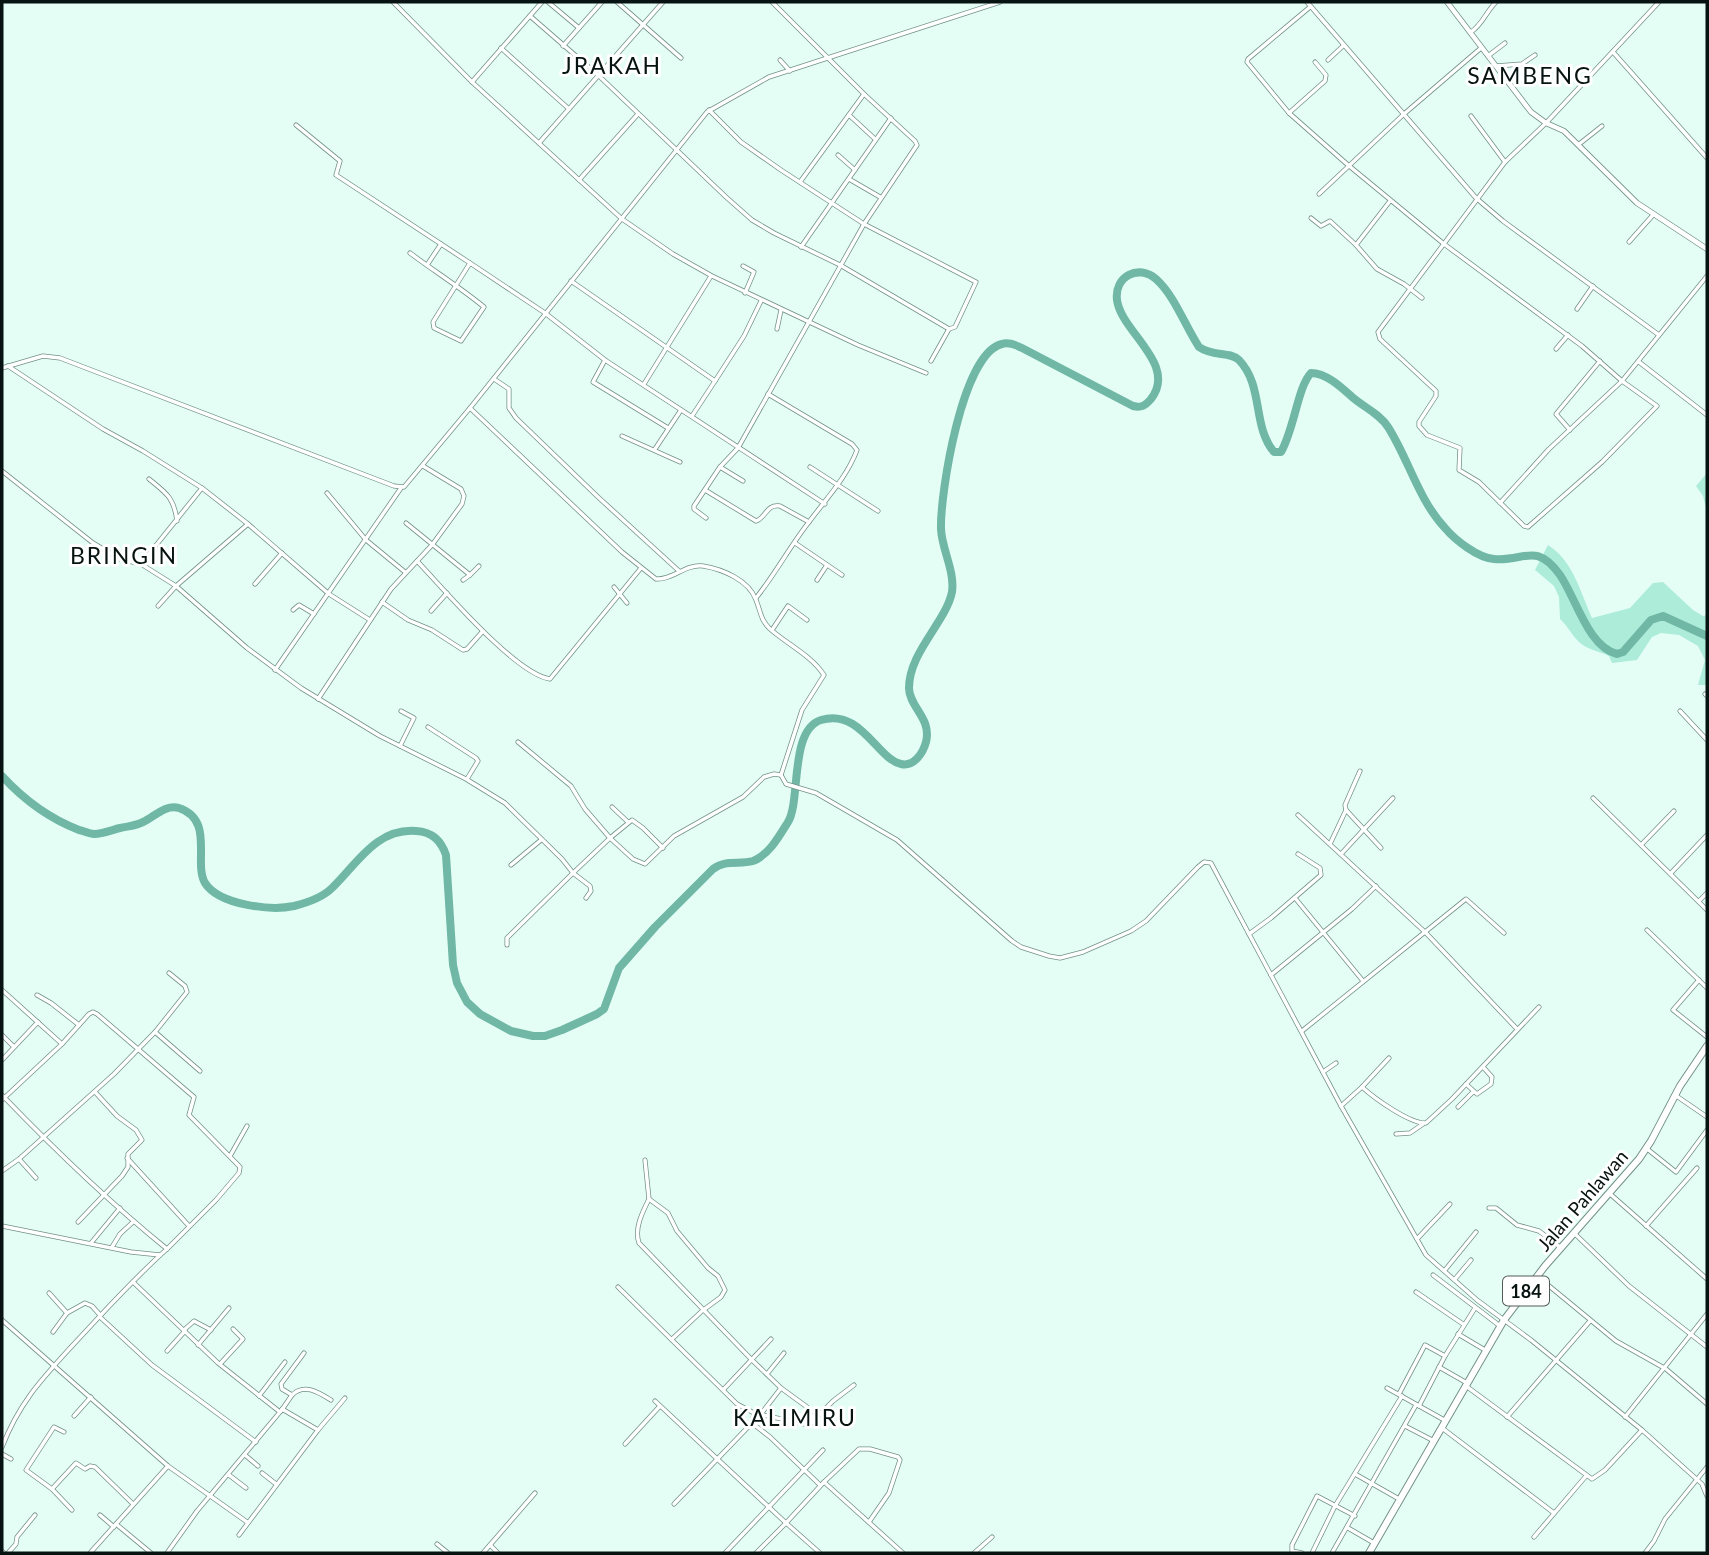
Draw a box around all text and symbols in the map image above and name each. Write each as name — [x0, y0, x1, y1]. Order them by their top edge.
district label: JRAKAH — [562, 51, 662, 79]
district label: SAMBENG — [1467, 61, 1593, 89]
district label: BRINGIN — [70, 541, 178, 569]
street label: Jalan Pahlawan — [1532, 1145, 1632, 1255]
road number: 184 — [1503, 1276, 1549, 1306]
district label: KALIMIRU — [733, 1403, 857, 1431]

